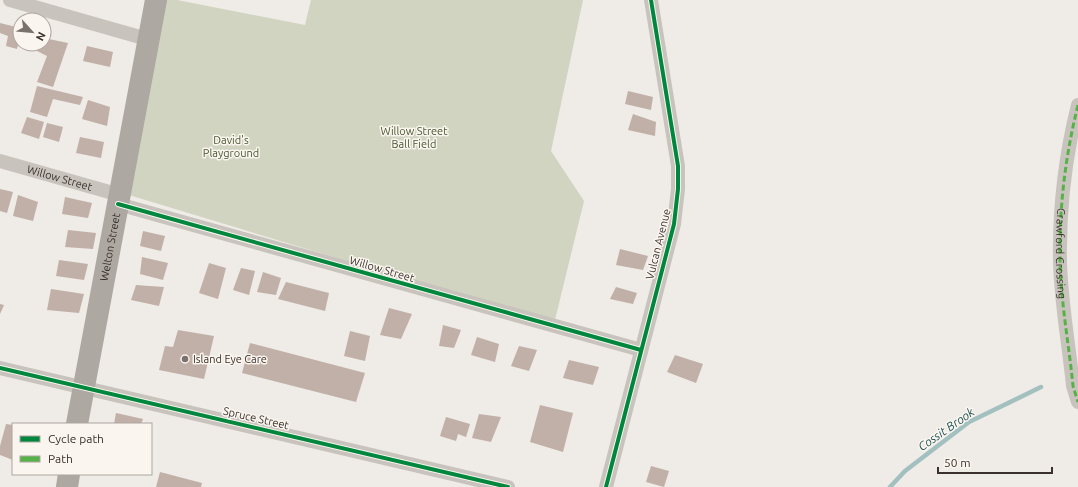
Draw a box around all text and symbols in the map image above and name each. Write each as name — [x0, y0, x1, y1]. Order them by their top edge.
north arrow — [12, 12, 52, 52]
text: N — [34, 30, 48, 43]
park label: Willow Street Ball Field — [380, 125, 448, 150]
park label: David's Playground — [203, 134, 259, 159]
street label: Willow Street — [26, 163, 94, 193]
street label: Vulcan Avenue — [643, 207, 673, 281]
street label: Crawford Crossing — [1054, 208, 1068, 300]
street label: Welton Street — [98, 211, 122, 282]
street label: Willow Street — [348, 254, 417, 284]
place label: Island Eye Care — [193, 353, 267, 365]
marker: Island Eye Care — [180, 354, 190, 364]
water label: Cossit Brook — [916, 404, 977, 453]
street label: Spruce Street — [222, 405, 291, 432]
legend — [12, 423, 152, 475]
text: Cycle path — [48, 432, 104, 445]
scale bar — [938, 449, 1052, 475]
text: Path — [48, 452, 73, 465]
text: 50 m — [944, 456, 971, 469]

